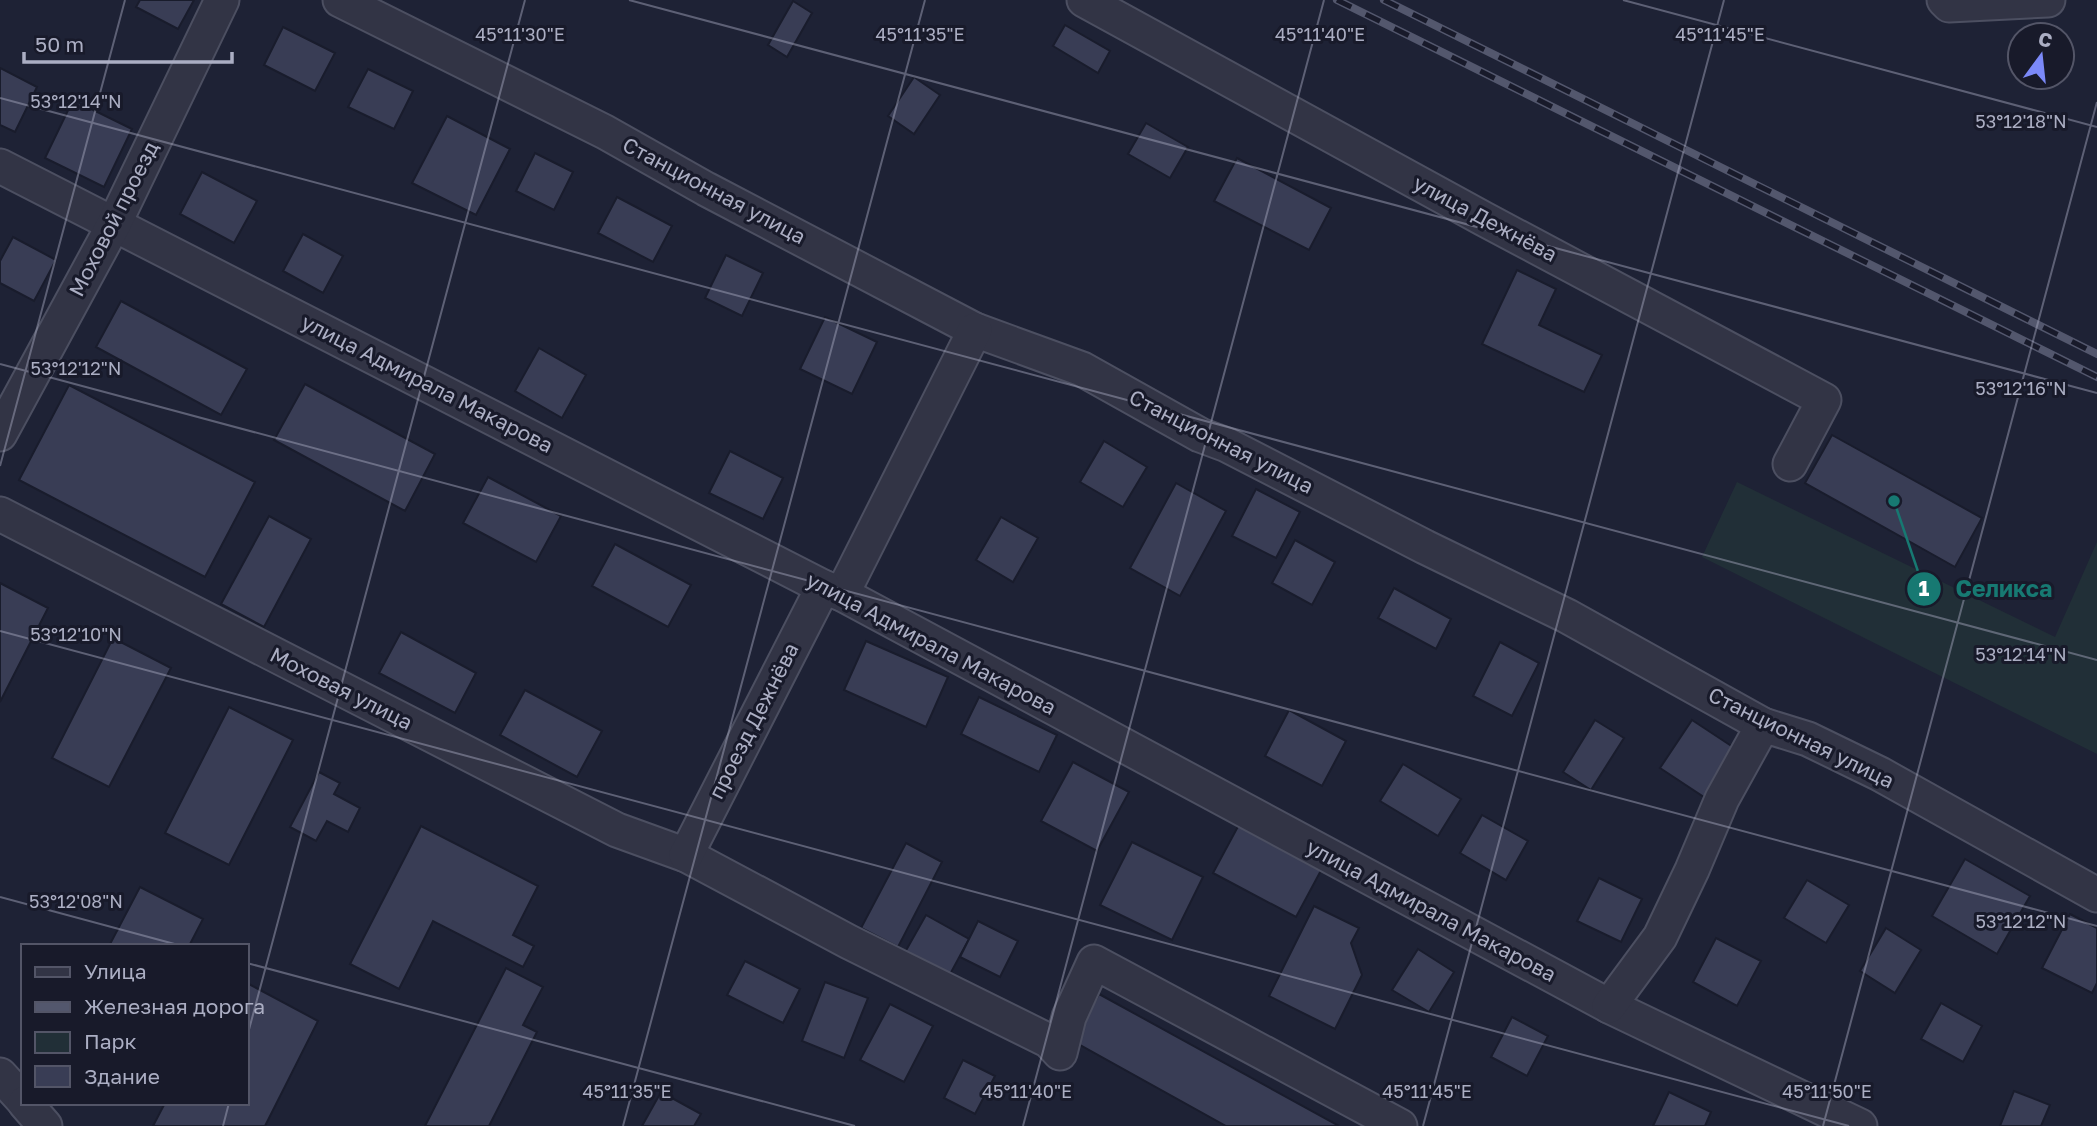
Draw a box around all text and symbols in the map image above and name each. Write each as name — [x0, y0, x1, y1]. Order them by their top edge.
scale bar — [24, 21, 233, 65]
north arrow — [2006, 21, 2076, 91]
text: 45°11'30"E — [475, 23, 565, 45]
text: 45°11'35"E — [876, 23, 964, 45]
text: 45°11'40"E — [1275, 23, 1365, 45]
text: 45°11'45"E — [1675, 23, 1765, 45]
text: С — [2036, 26, 2055, 52]
text: 50 m — [35, 31, 84, 57]
text: 53°12'14"N — [30, 90, 122, 112]
text: 53°12'18"N — [1975, 110, 2067, 132]
street label: Станционная улица — [619, 131, 810, 249]
street label: Моховой проезд — [63, 136, 164, 300]
street label: улица Дежнёва — [1409, 169, 1562, 267]
street label: улица Адмирала Макарова — [297, 308, 558, 458]
text: 53°12'12"N — [31, 357, 122, 379]
text: 53°12'16"N — [1975, 377, 2067, 399]
street label: Станционная улица — [1125, 383, 1318, 499]
street label: улица Адмирала Макарова — [802, 566, 1061, 720]
callout: Селикса — [1906, 567, 2066, 611]
text: Селикса — [1956, 574, 2052, 602]
text: 1 — [1919, 575, 1930, 601]
text: 53°12'10"N — [30, 623, 122, 645]
street label: проезд Дежнёва — [703, 638, 804, 803]
street label: Моховая улица — [266, 641, 417, 735]
text: 53°12'14"N — [1975, 643, 2067, 665]
street label: Станционная улица — [1704, 681, 1899, 793]
street label: улица Адмирала Макарова — [1302, 833, 1561, 987]
text: 53°12'08"N — [29, 890, 123, 912]
text: 53°12'12"N — [1976, 910, 2067, 932]
legend — [21, 944, 248, 1105]
text: Улица — [84, 958, 147, 984]
text: Железная дорога — [84, 993, 265, 1019]
text: Парк — [84, 1028, 137, 1054]
text: Здание — [84, 1063, 160, 1089]
text: 45°11'35"E — [583, 1080, 671, 1102]
text: 45°11'40"E — [982, 1080, 1072, 1102]
text: 45°11'45"E — [1382, 1080, 1472, 1102]
text: 45°11'50"E — [1782, 1080, 1872, 1102]

